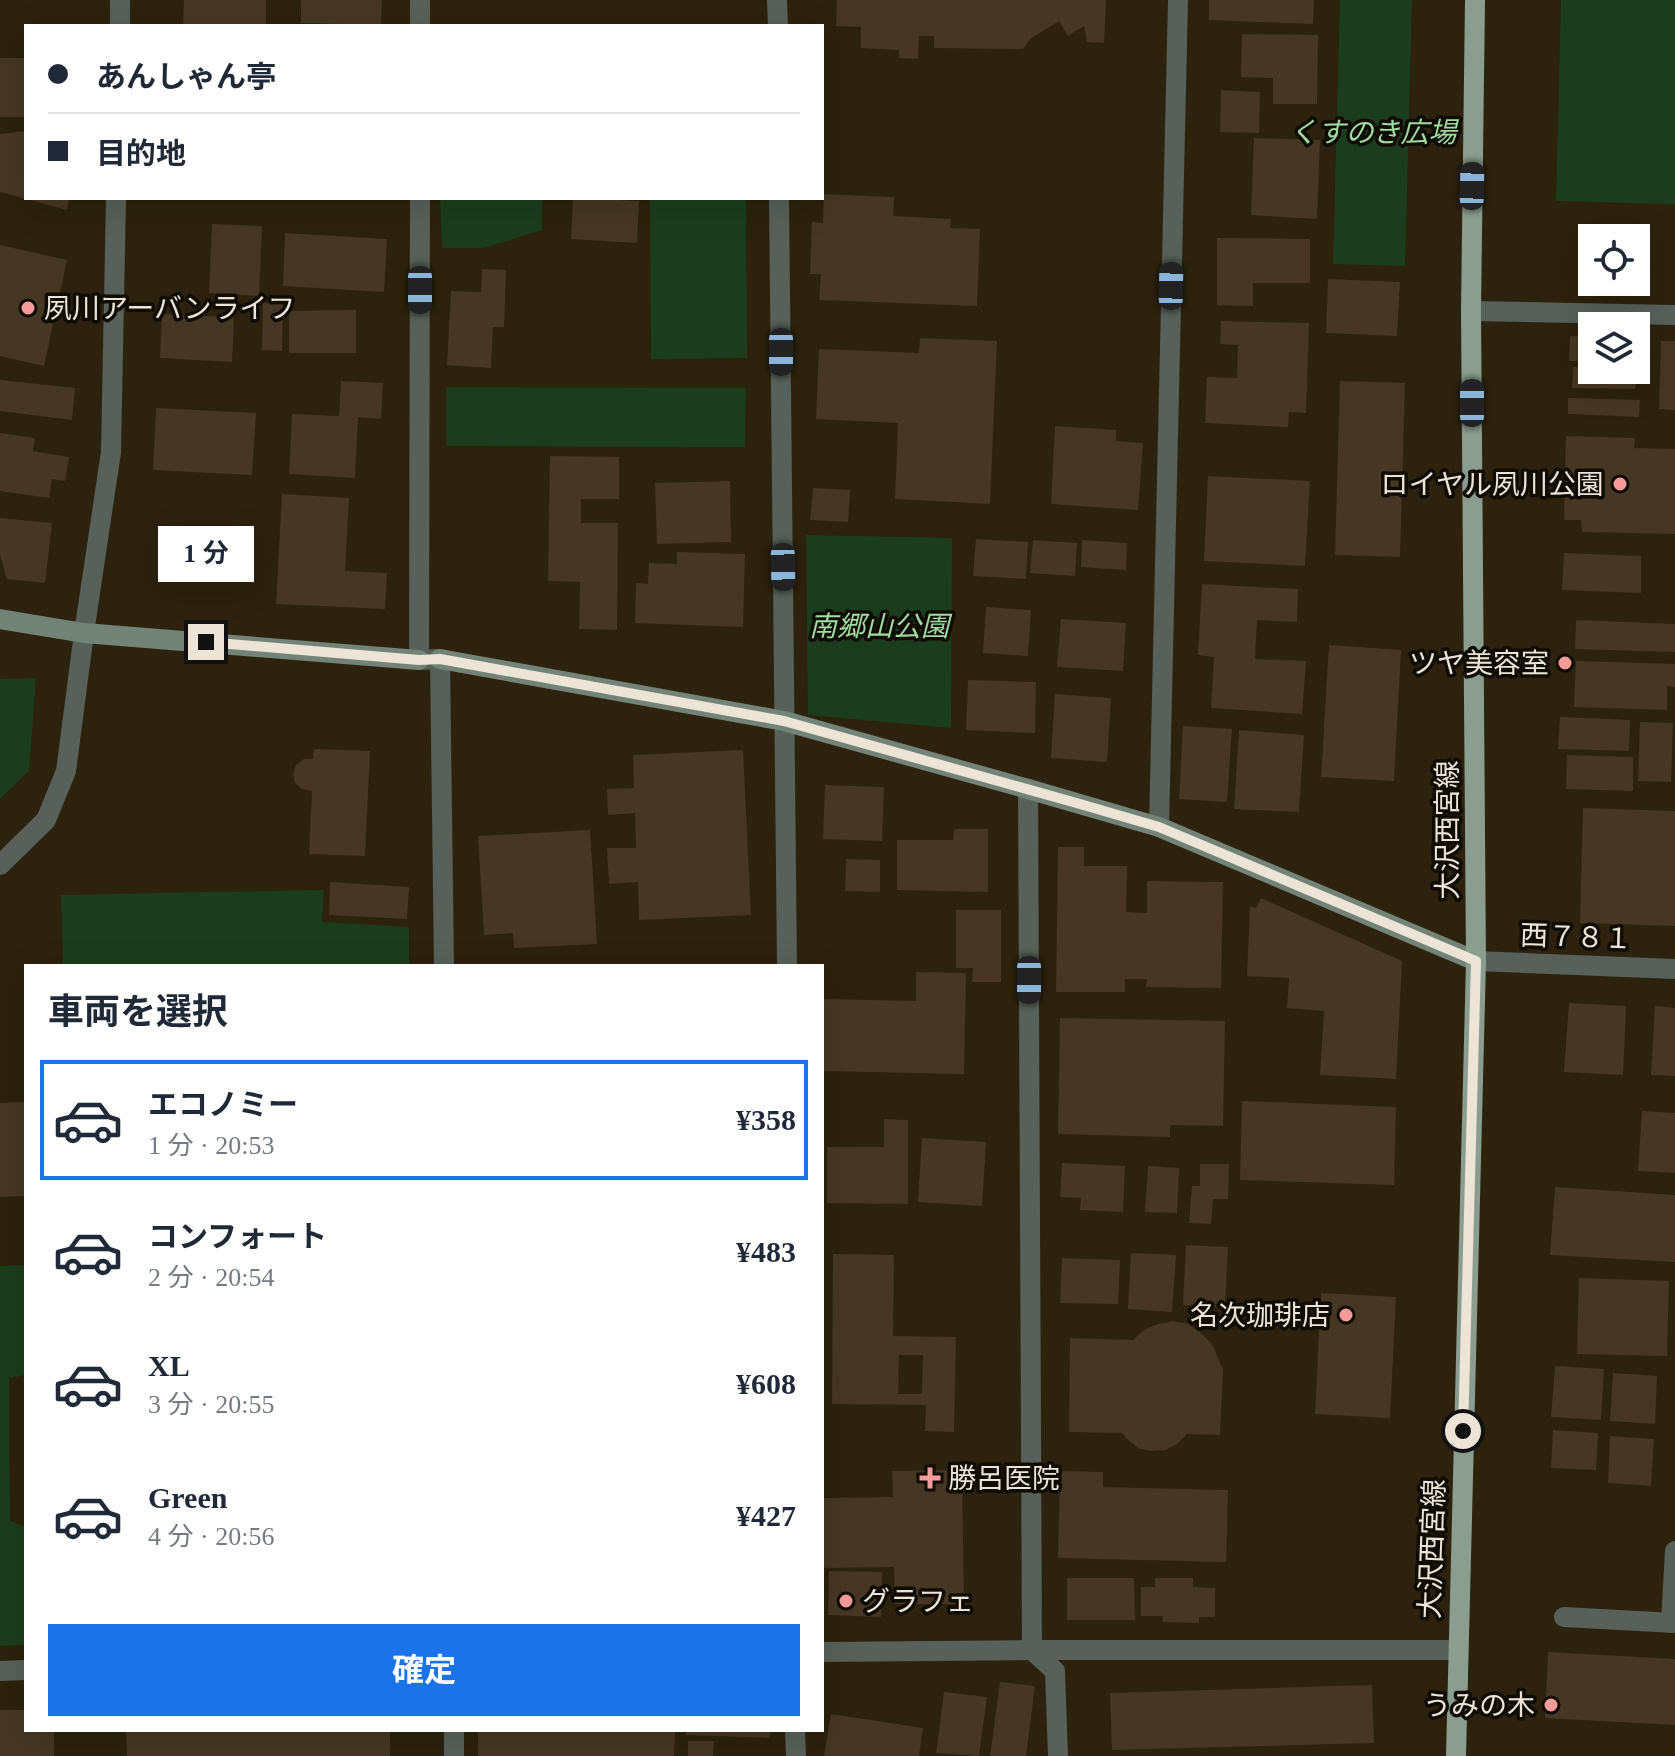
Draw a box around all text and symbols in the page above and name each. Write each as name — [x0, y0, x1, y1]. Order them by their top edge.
text: あんしゃん亭 — [96, 60, 276, 93]
park label: くすのき広場 — [1289, 117, 1460, 148]
text: 目的地 — [96, 137, 186, 170]
car — [1460, 162, 1484, 210]
map controls — [1578, 224, 1650, 384]
button: locate — [1578, 224, 1650, 296]
car — [1159, 262, 1183, 310]
car — [408, 266, 432, 314]
place label: 夙川アーバンライフ — [44, 293, 295, 324]
marker: 夙川アーバンライフ — [19, 299, 37, 317]
button: layers — [1578, 312, 1650, 384]
car — [769, 328, 793, 376]
car — [1460, 379, 1484, 427]
place label: ロイヤル夙川公園 — [1381, 469, 1604, 500]
marker: ロイヤル夙川公園 — [1611, 475, 1629, 493]
callout: 1 分 — [158, 526, 254, 582]
text: 1 分 — [183, 539, 229, 568]
car — [771, 543, 795, 591]
park label: 南郷山公園 — [809, 611, 953, 642]
route end — [188, 624, 224, 660]
place label: ツヤ美容室 — [1409, 648, 1549, 679]
marker: ツヤ美容室 — [1556, 654, 1574, 672]
street label: 大沢西宮線 — [1432, 760, 1463, 900]
street label: 西７８１ — [1519, 920, 1633, 954]
car — [1017, 956, 1041, 1004]
text: 車両を選択 — [48, 992, 228, 1032]
icon: car — [52, 1084, 124, 1156]
text: エコノミー — [148, 1088, 298, 1121]
text: ¥358 — [736, 1103, 796, 1136]
text: 1 分 · 20:53 — [148, 1131, 274, 1160]
icon: car — [52, 1216, 124, 1288]
text: コンフォート — [148, 1220, 327, 1253]
text: ¥483 — [736, 1235, 796, 1268]
text: 2 分 · 20:54 — [148, 1263, 274, 1292]
place label: 名次珈琲店 — [1190, 1300, 1330, 1331]
marker: 名次珈琲店 — [1337, 1306, 1355, 1324]
icon: car — [52, 1348, 124, 1420]
text: XL — [148, 1349, 190, 1382]
text: ¥608 — [736, 1367, 796, 1400]
text: 3 分 · 20:55 — [148, 1390, 274, 1419]
route start — [1445, 1413, 1481, 1449]
place label: 勝呂医院 — [948, 1463, 1060, 1494]
marker: 勝呂医院 — [919, 1467, 941, 1489]
street label: 大沢西宮線 — [1414, 1478, 1450, 1620]
icon: car — [52, 1480, 124, 1552]
text: Green — [148, 1481, 227, 1514]
text: ¥427 — [736, 1499, 796, 1532]
text: 4 分 · 20:56 — [148, 1522, 274, 1551]
place label: グラフェ — [862, 1586, 974, 1617]
marker: グラフェ — [837, 1592, 855, 1610]
button: 確定 — [48, 1624, 800, 1716]
place label: うみの木 — [1423, 1690, 1535, 1721]
marker: うみの木 — [1542, 1696, 1560, 1714]

